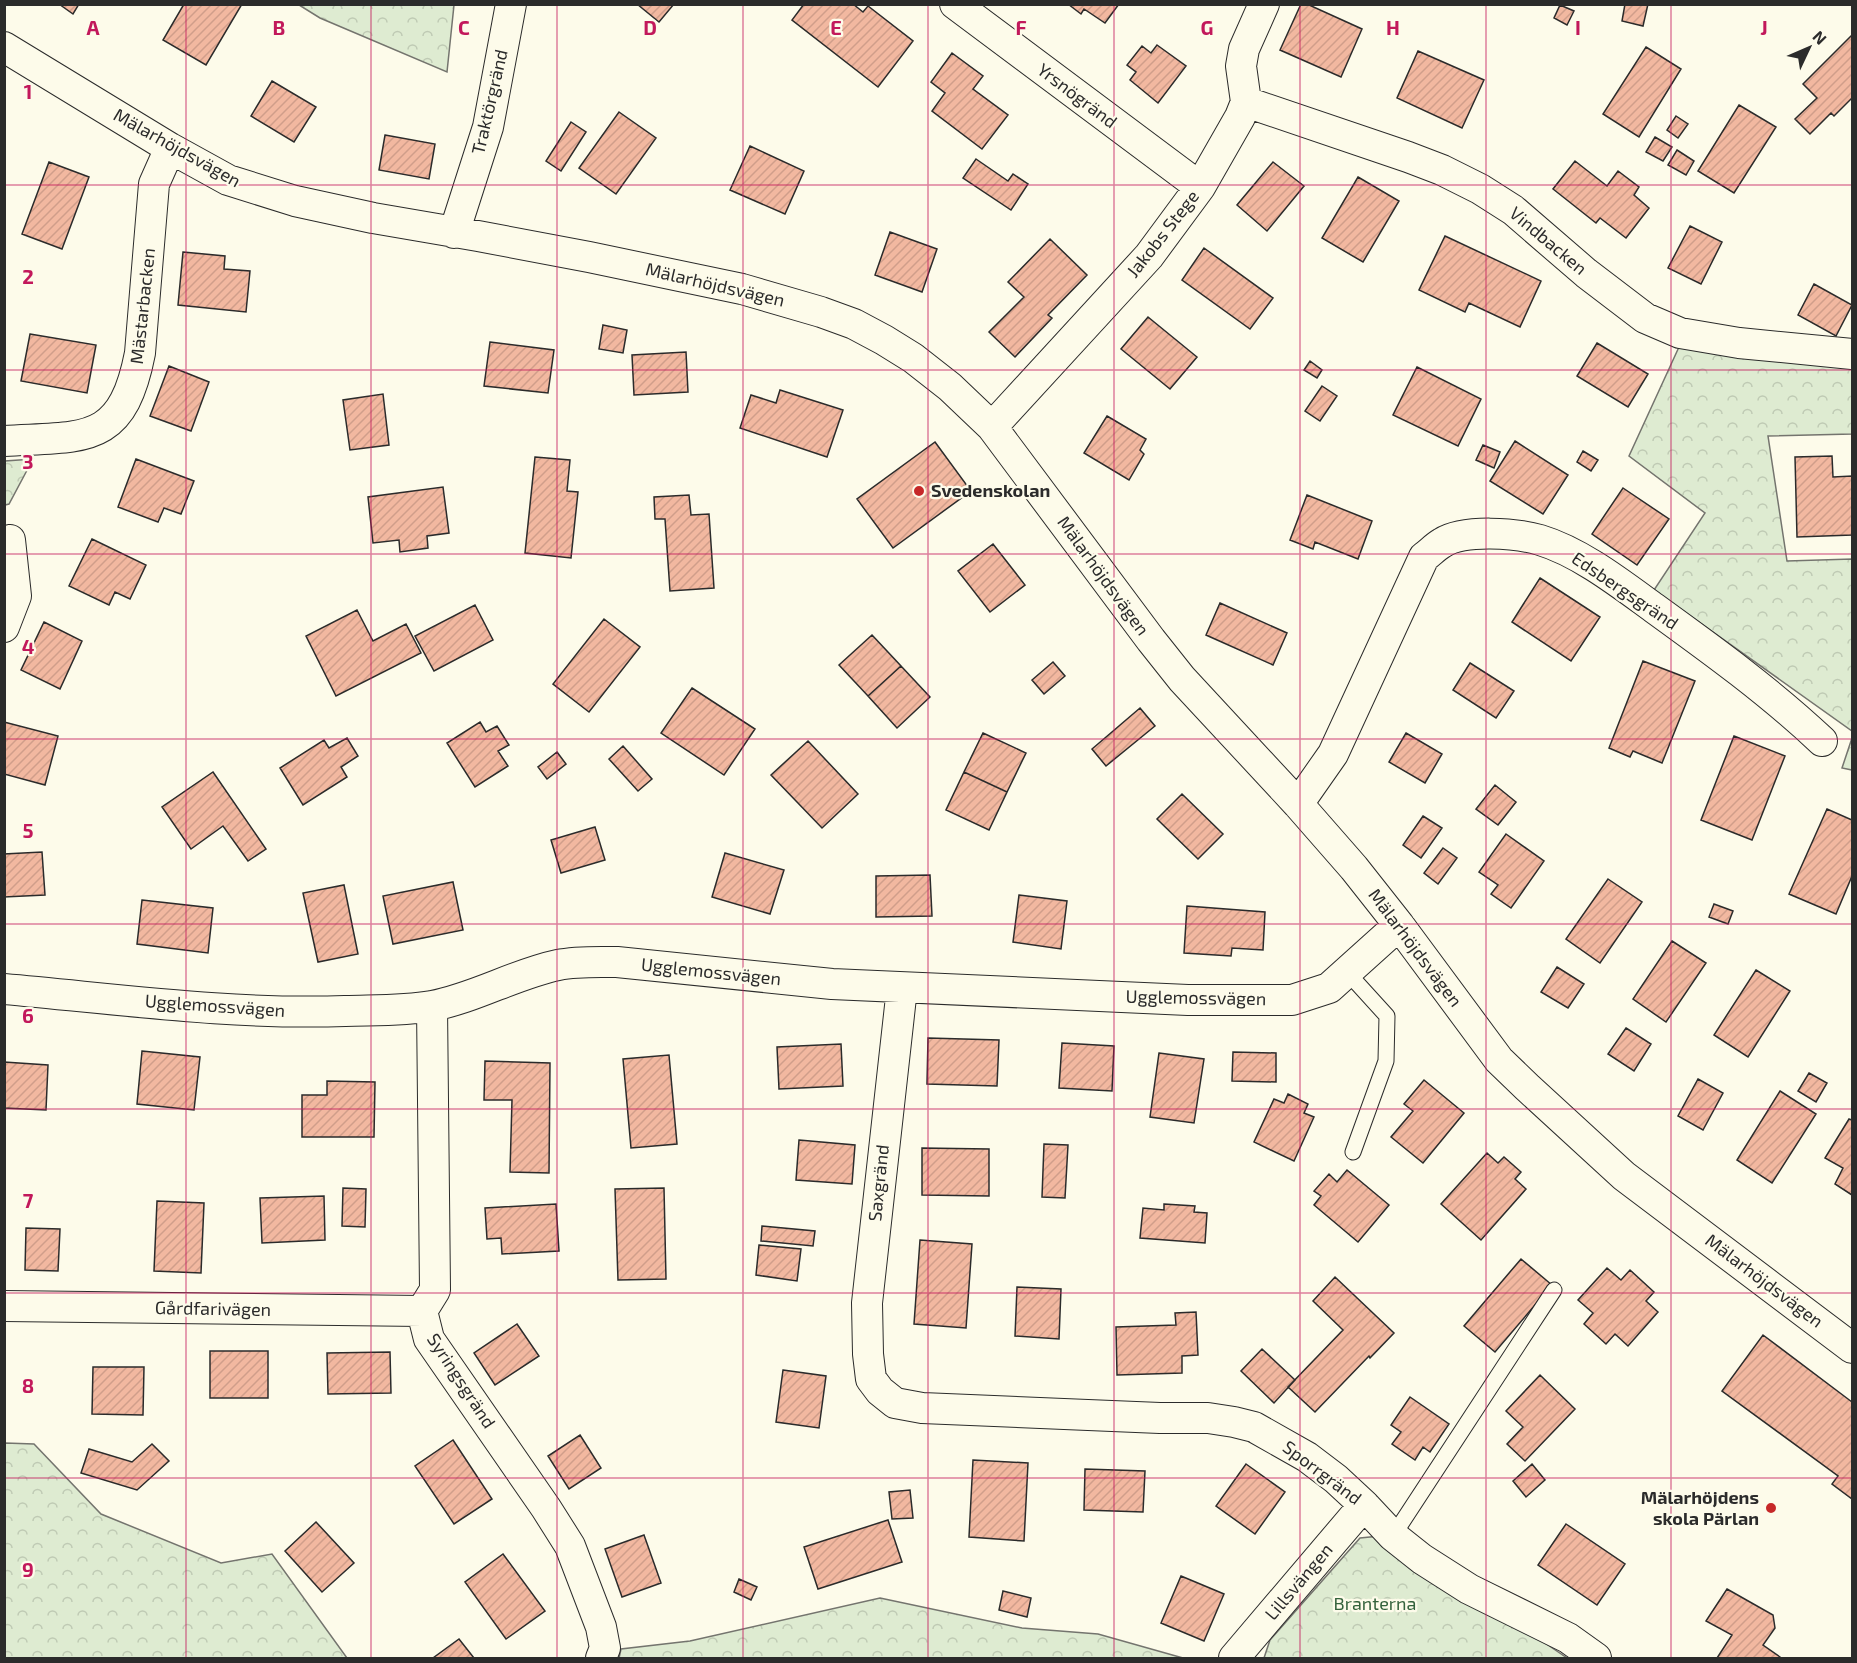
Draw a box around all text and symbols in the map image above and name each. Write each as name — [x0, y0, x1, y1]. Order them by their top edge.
text: A — [86, 15, 100, 39]
text: B — [273, 15, 285, 39]
text: C — [458, 15, 470, 39]
text: D — [643, 15, 657, 39]
text: E — [830, 15, 842, 39]
text: F — [1015, 15, 1027, 39]
text: G — [1201, 15, 1213, 39]
text: H — [1386, 15, 1400, 39]
text: I — [1575, 15, 1581, 39]
text: J — [1760, 15, 1768, 39]
north arrow — [1779, 18, 1839, 78]
text: N — [1809, 26, 1831, 48]
street label: Traktörgränd — [466, 47, 512, 156]
street label: Yrsnögränd — [1033, 58, 1122, 132]
text: 1 — [24, 79, 32, 103]
street label: Mälarhöjdsvägen — [110, 103, 245, 191]
street label: Jakobs Stege — [1121, 185, 1203, 281]
street label: Vindbacken — [1506, 202, 1592, 279]
street label: Mästarbacken — [125, 247, 159, 365]
street label: Mälarhöjdsvägen — [644, 257, 787, 311]
text: 2 — [22, 264, 34, 288]
text: 3 — [22, 449, 34, 473]
place label: Svedenskolan — [931, 479, 1050, 501]
marker: Svedenskolan — [912, 484, 926, 498]
street label: Mälarhöjdsvägen — [1053, 511, 1154, 639]
street label: Edsbergsgränd — [1568, 546, 1683, 634]
text: 4 — [22, 634, 35, 658]
text: 5 — [22, 818, 34, 842]
street label: Mälarhöjdsvägen — [1364, 884, 1467, 1011]
street label: Ugglemossvägen — [640, 953, 782, 989]
street label: Ugglemossvägen — [1126, 985, 1267, 1009]
street label: Ugglemossvägen — [144, 989, 286, 1021]
text: 6 — [22, 1003, 34, 1027]
street label: Saxgränd — [863, 1143, 893, 1223]
text: 7 — [23, 1188, 34, 1212]
street label: Mälarhöjdsvägen — [1701, 1229, 1828, 1332]
street label: Gårdfarivägen — [155, 1296, 271, 1320]
street label: Syringsgränd — [423, 1329, 501, 1432]
text: 8 — [22, 1373, 34, 1397]
street label: Sporrgränd — [1279, 1435, 1366, 1509]
place label: Mälarhöjdens skola Pärlan — [1641, 1486, 1759, 1529]
marker: Mälarhöjdens skola Pärlan — [1764, 1501, 1778, 1515]
street label: Lillsvängen — [1260, 1539, 1337, 1624]
text: 9 — [22, 1557, 34, 1581]
park label: Branterna — [1334, 1592, 1416, 1614]

